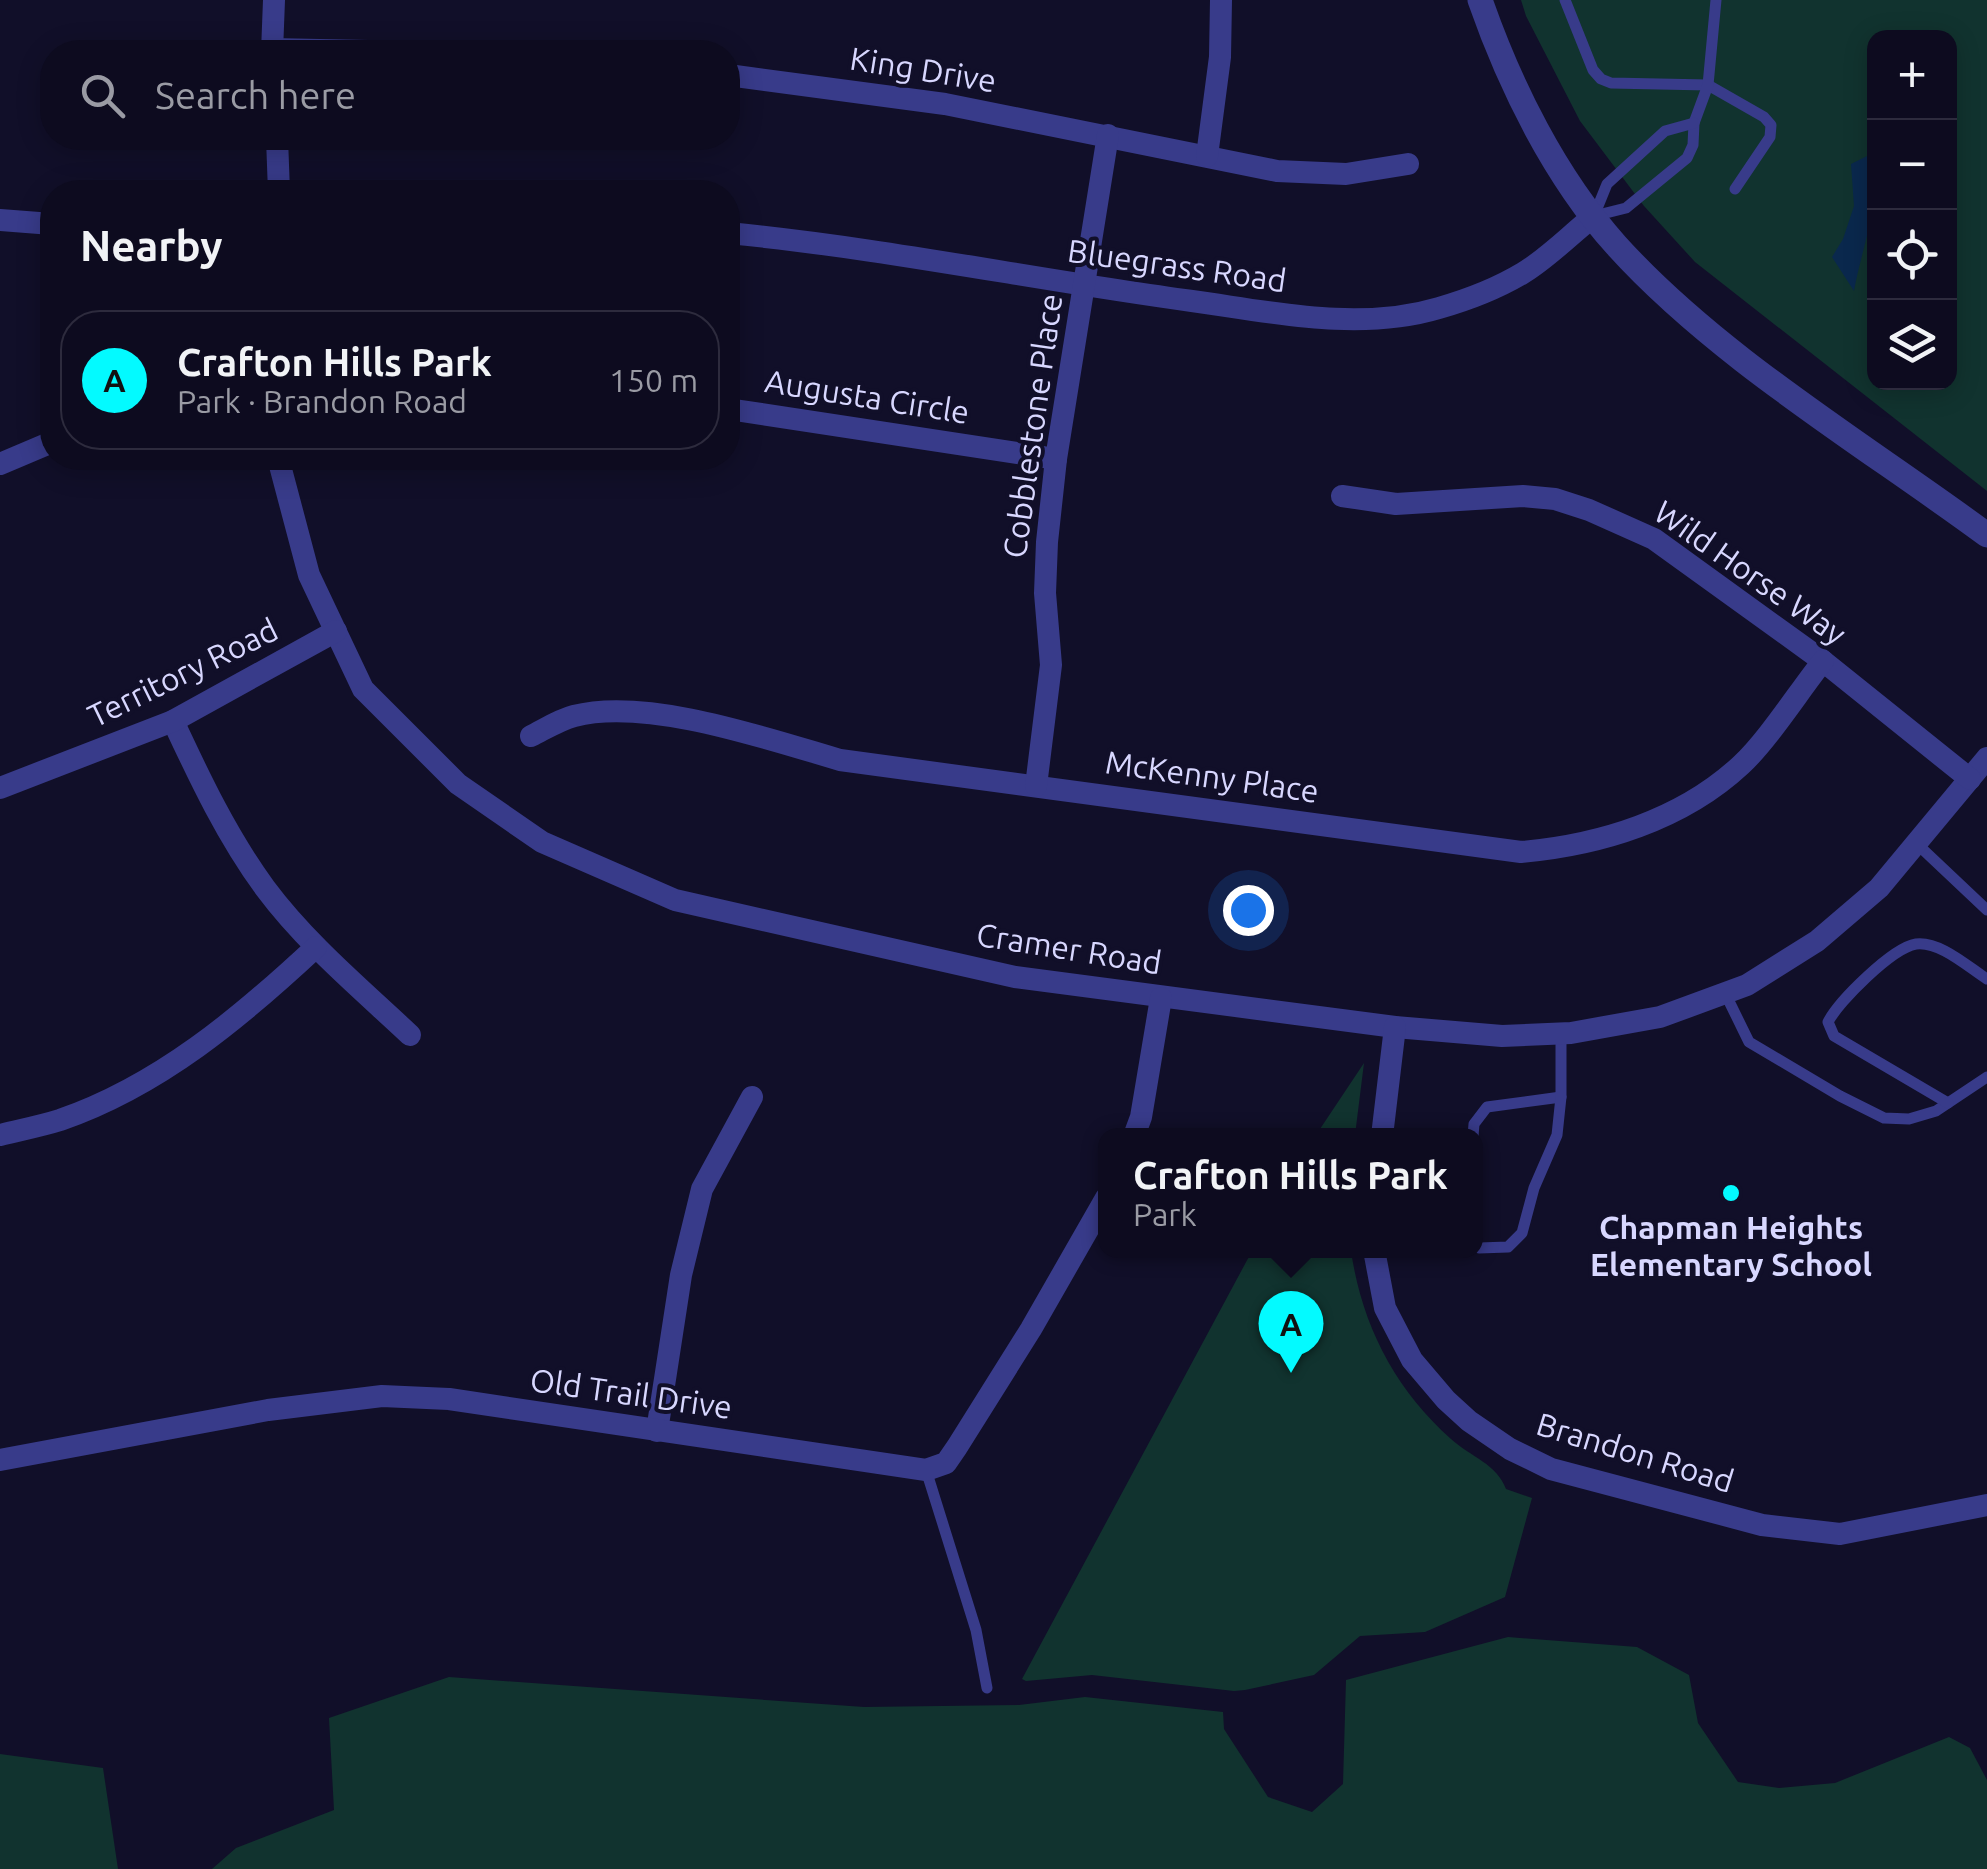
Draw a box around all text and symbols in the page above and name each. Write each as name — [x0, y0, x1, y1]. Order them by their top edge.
map controls — [1867, 30, 1957, 390]
button: + — [1867, 30, 1957, 120]
search box — [40, 40, 740, 150]
street label: King Drive — [847, 40, 999, 98]
icon: search — [75, 68, 130, 123]
text: Search here — [155, 74, 356, 116]
button: − — [1867, 120, 1957, 210]
button: locate — [1867, 210, 1957, 300]
text: Nearby — [80, 222, 223, 269]
street label: Bluegrass Road — [1065, 232, 1289, 298]
street label: Cobblestone Place — [996, 291, 1068, 560]
button: layers — [1867, 300, 1957, 390]
text: Crafton Hills Park — [177, 341, 492, 383]
text: A — [103, 362, 126, 398]
text: 150 m — [609, 362, 698, 398]
street label: Augusta Circle — [762, 362, 972, 430]
text: Park · Brandon Road — [177, 383, 467, 419]
street label: Wild Horse Way — [1648, 493, 1853, 652]
street label: Territory Road — [82, 611, 283, 734]
street label: McKenny Place — [1103, 743, 1321, 809]
your location — [1223, 885, 1274, 936]
street label: Cramer Road — [974, 916, 1164, 980]
popup — [1098, 1128, 1483, 1258]
text: Crafton Hills Park — [1133, 1154, 1448, 1196]
marker: Chapman Heights Elementary School — [1720, 1182, 1742, 1204]
text: Park — [1133, 1196, 1197, 1232]
place label: Chapman Heights Elementary School — [1590, 1209, 1872, 1282]
pin: A — [1258, 1290, 1324, 1373]
street label: Old Trail Drive — [528, 1361, 734, 1425]
street label: Brandon Road — [1533, 1405, 1738, 1499]

